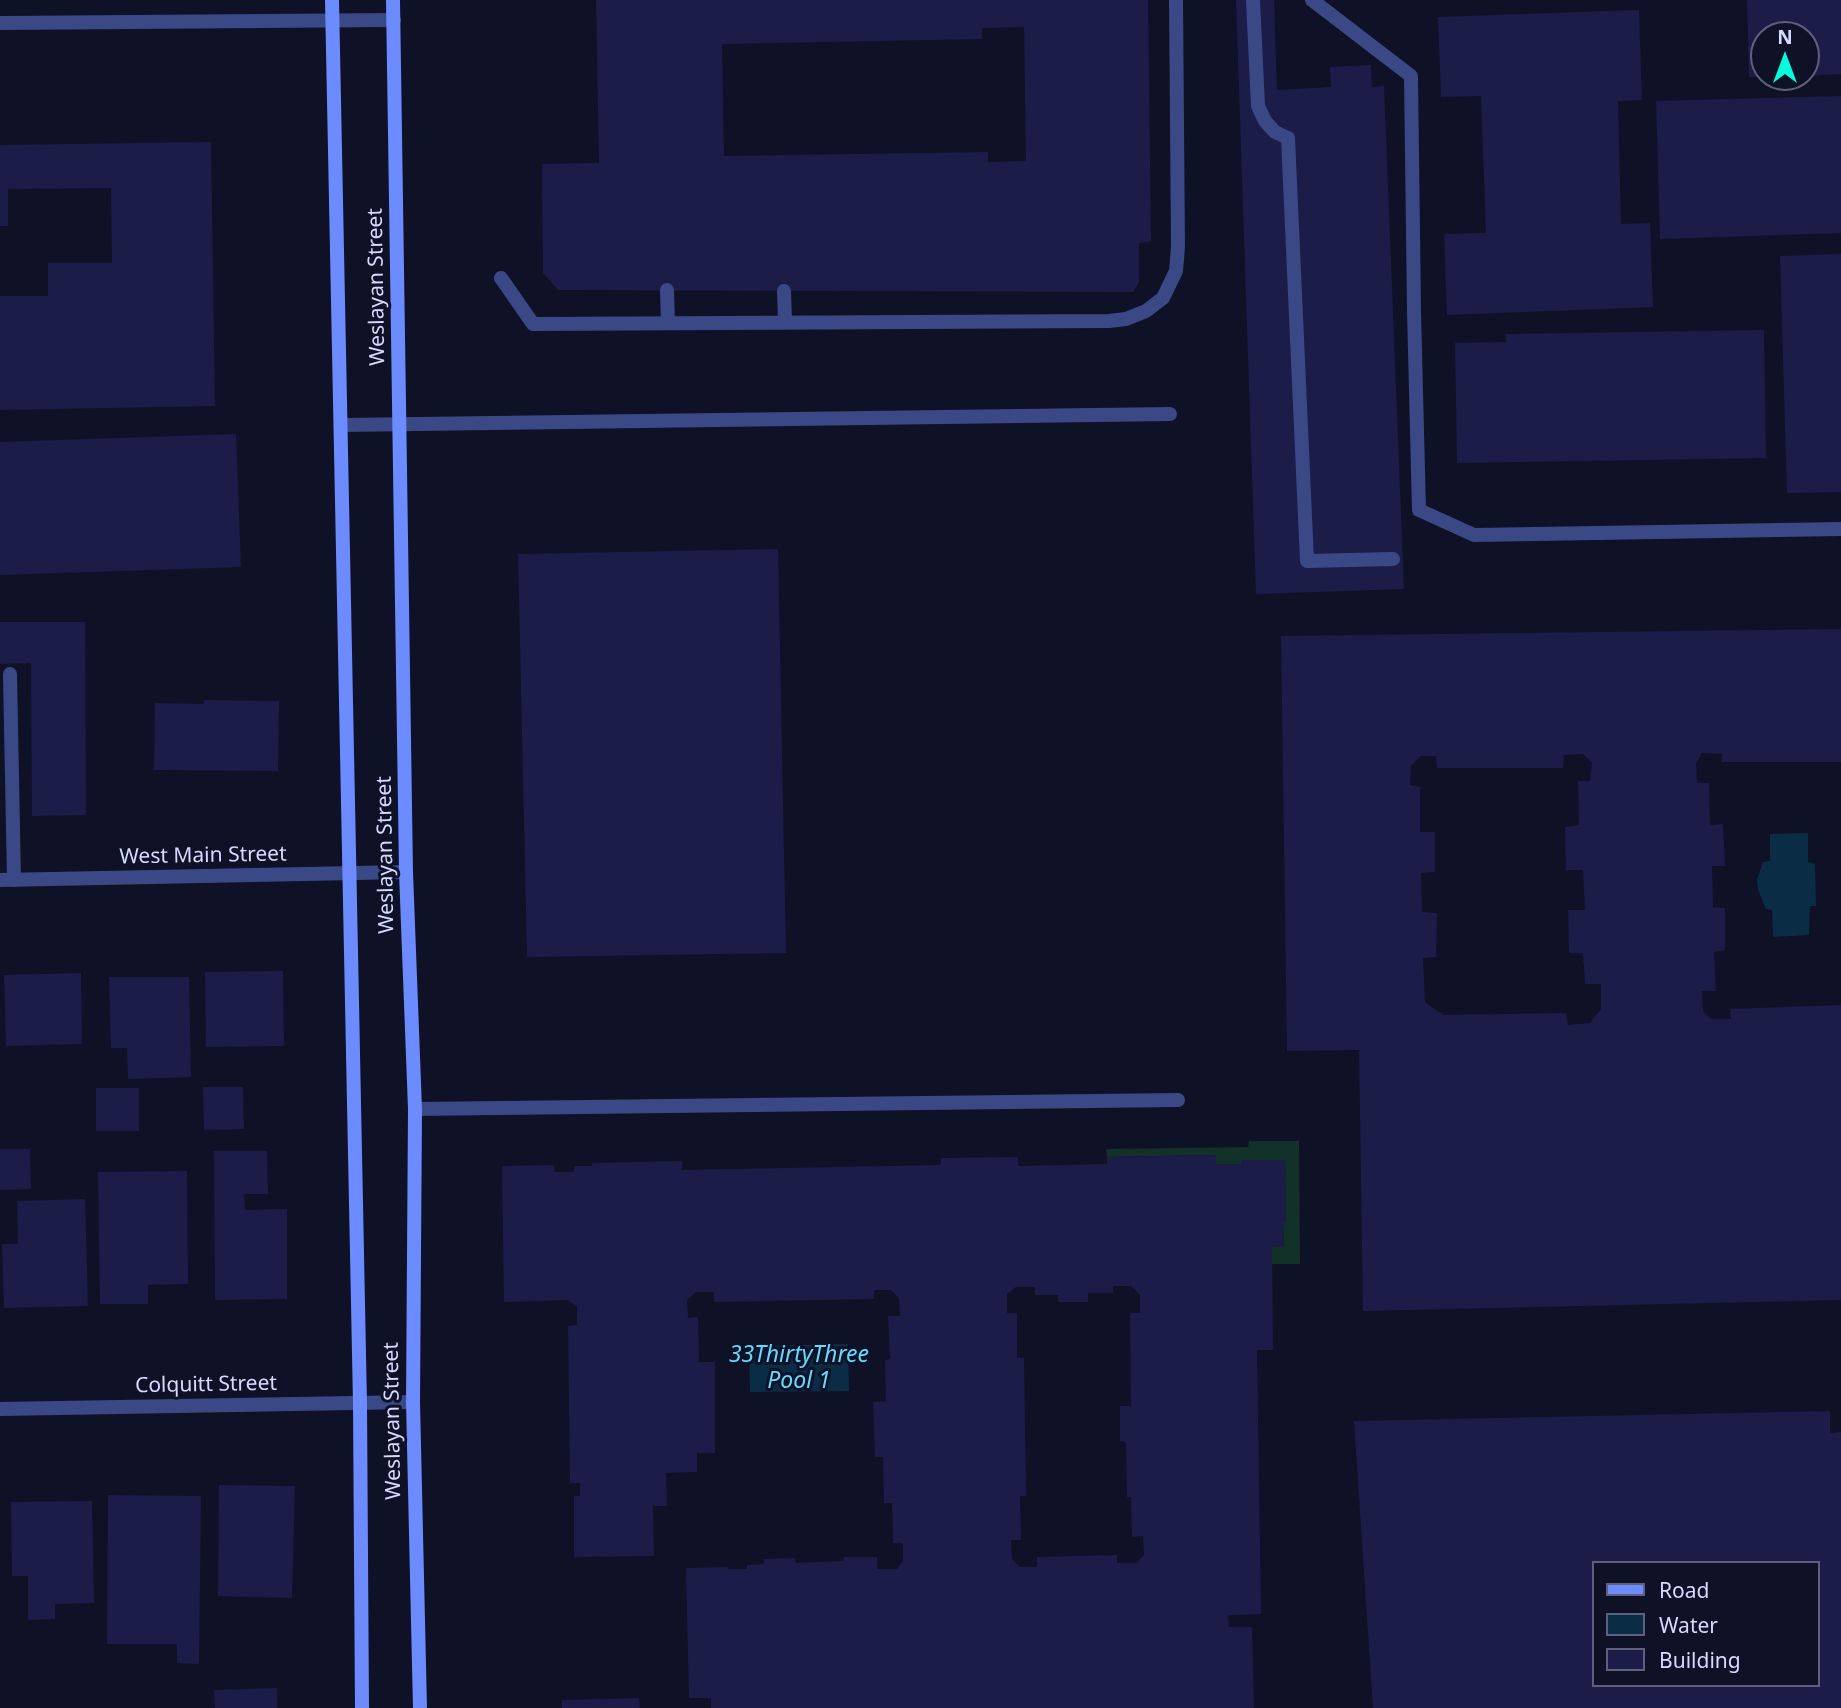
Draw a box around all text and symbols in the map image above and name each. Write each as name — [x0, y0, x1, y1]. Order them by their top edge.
north arrow — [1750, 21, 1820, 91]
text: N — [1777, 24, 1793, 50]
street label: Weslayan Street — [363, 208, 391, 366]
street label: Weslayan Street — [372, 776, 400, 934]
street label: West Main Street — [119, 842, 287, 870]
water label: 33ThirtyThree Pool 1 — [729, 1341, 869, 1395]
street label: Weslayan Street — [379, 1342, 407, 1500]
street label: Colquitt Street — [135, 1371, 277, 1399]
legend — [1592, 1561, 1820, 1687]
text: Road — [1659, 1576, 1709, 1604]
text: Water — [1659, 1611, 1718, 1639]
text: Building — [1659, 1646, 1741, 1674]

